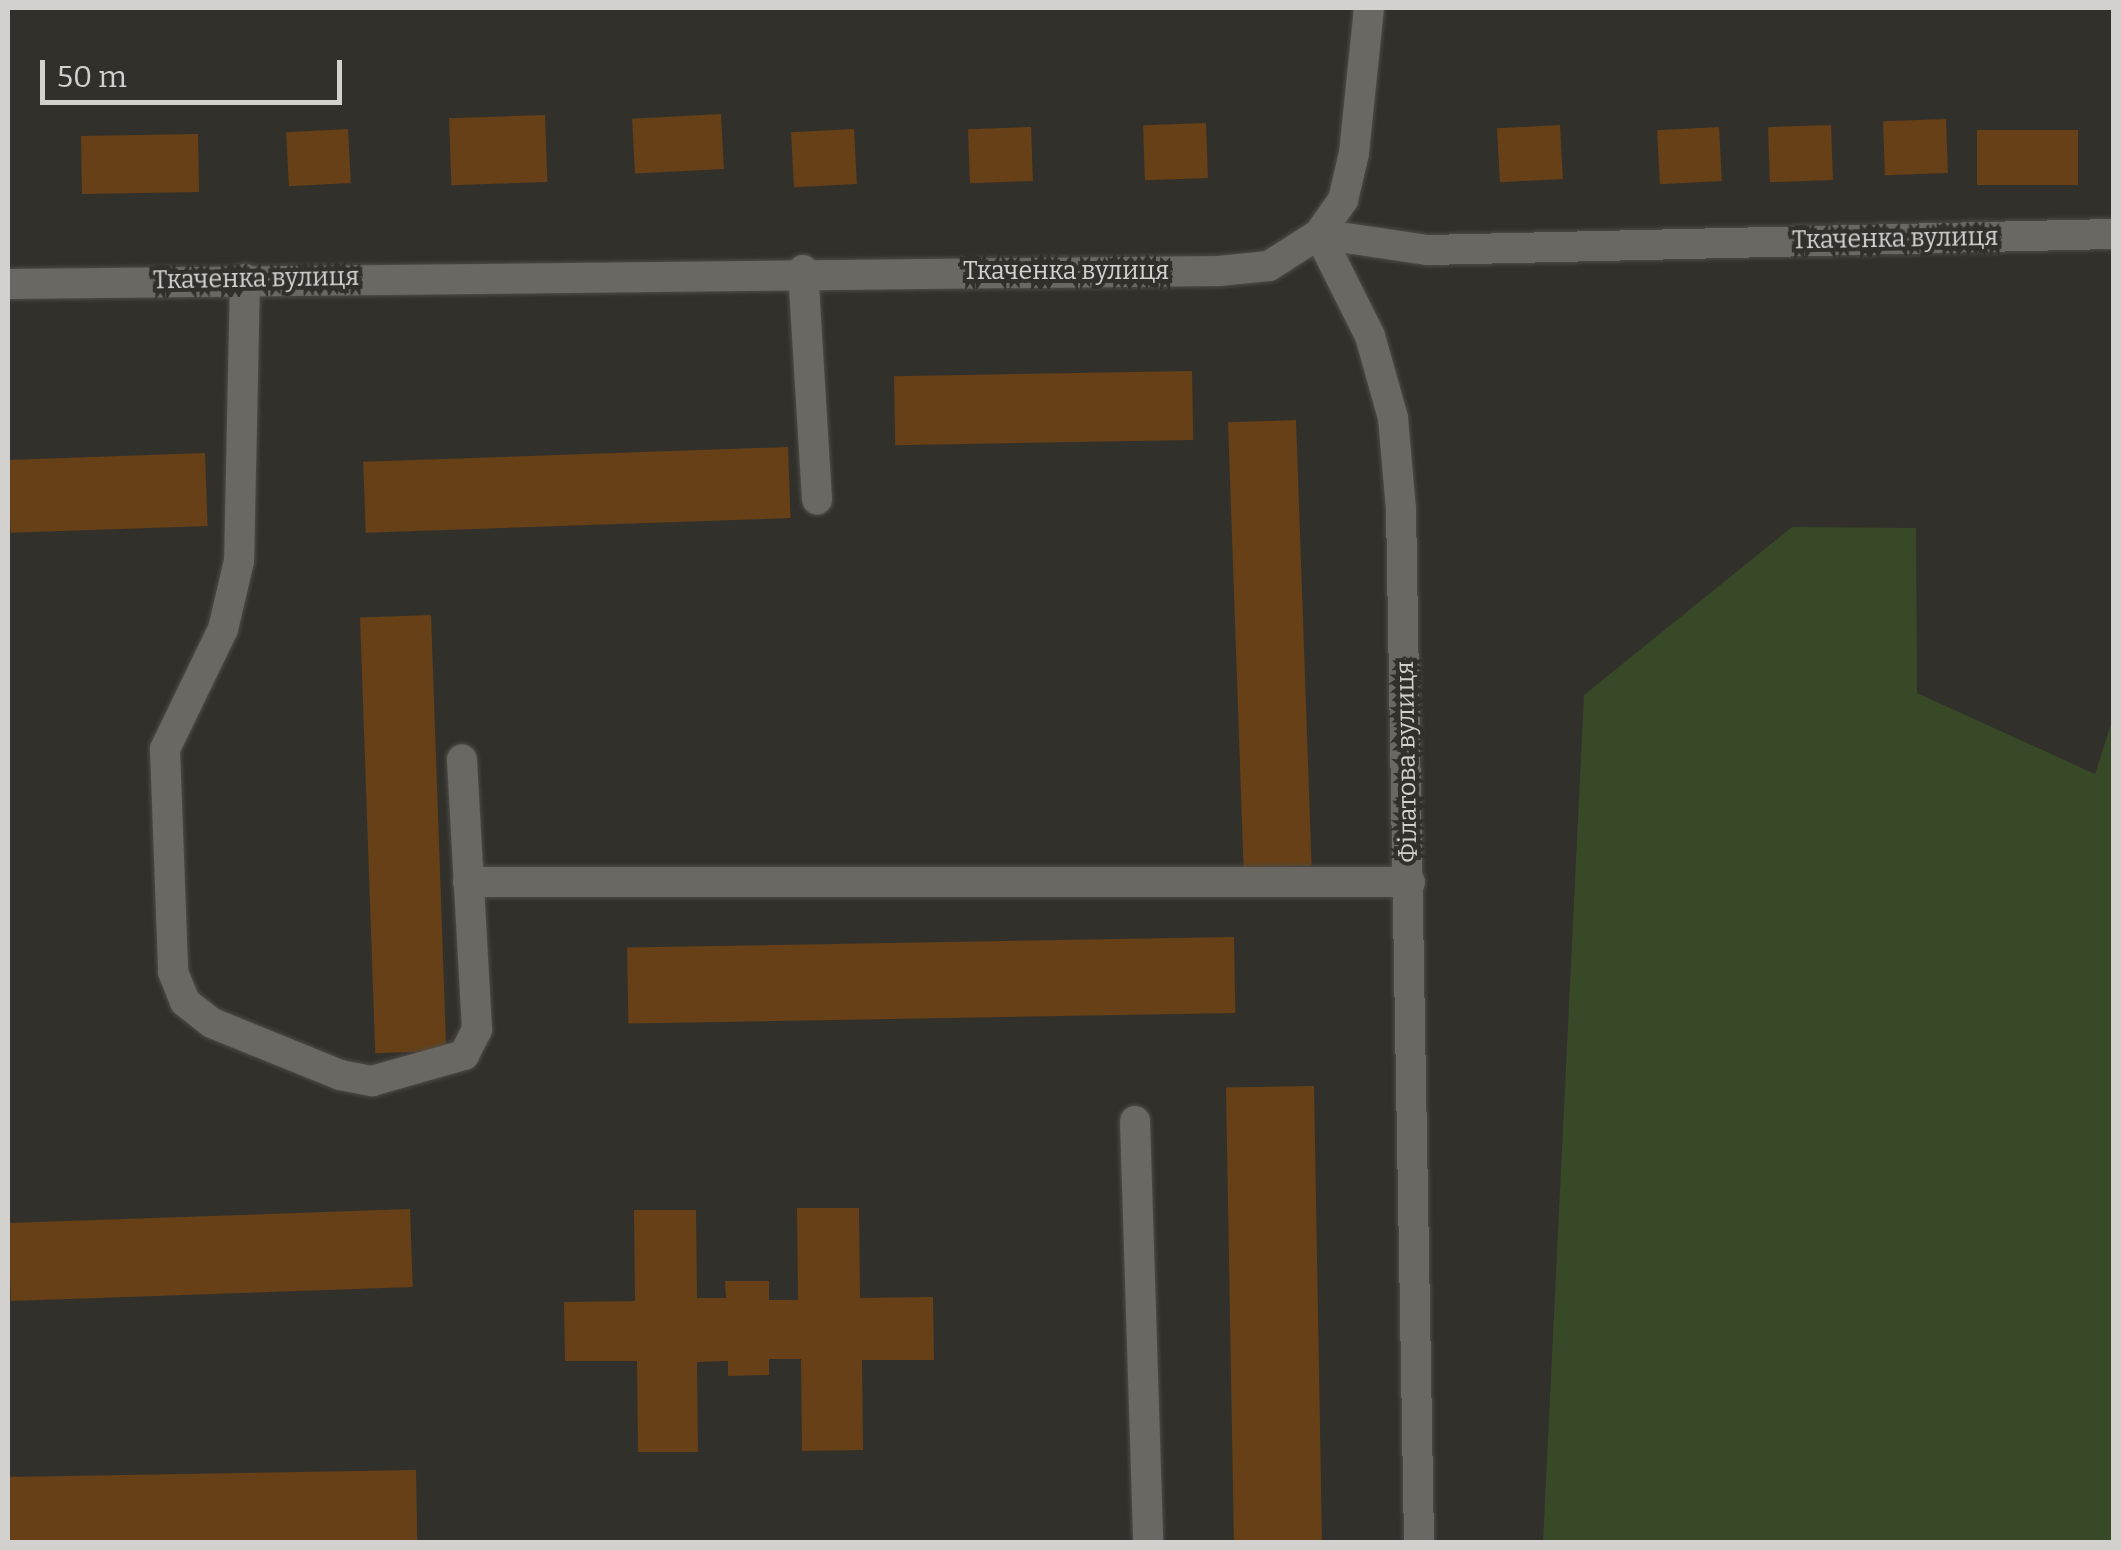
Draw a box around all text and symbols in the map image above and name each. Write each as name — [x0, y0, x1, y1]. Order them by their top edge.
scale bar — [45, 40, 348, 102]
text: 50 m — [57, 59, 127, 95]
street label: Ткаченка вулиця — [1792, 222, 1998, 256]
street label: Ткаченка вулиця — [963, 256, 1169, 286]
street label: Ткаченка вулиця — [153, 262, 359, 296]
street label: Філатова вулиця — [1390, 661, 1424, 863]

